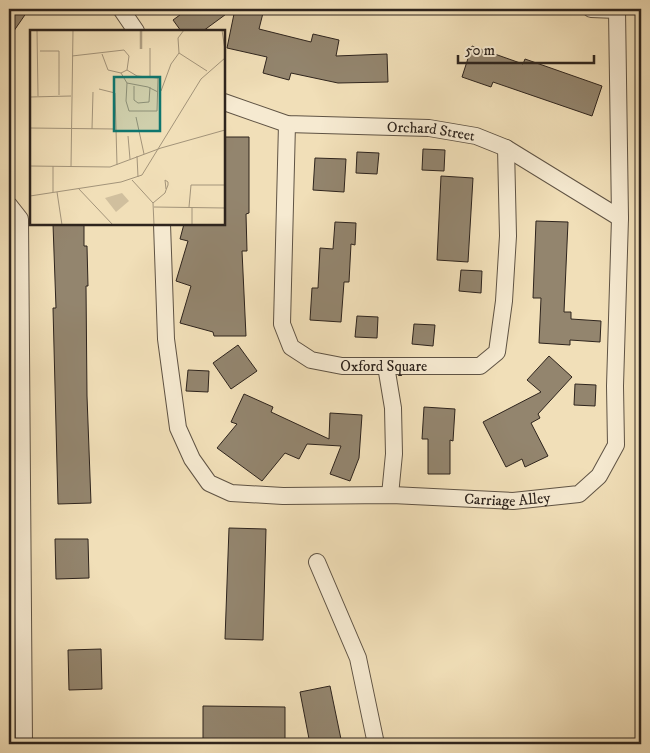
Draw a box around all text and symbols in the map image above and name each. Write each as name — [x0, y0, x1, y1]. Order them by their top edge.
inset map — [30, 30, 225, 225]
scale bar — [458, 32, 594, 64]
text: 50 m — [465, 41, 495, 60]
street label: Orchard Street — [387, 118, 477, 146]
street label: Oxford Square — [340, 357, 427, 376]
street label: Carriage Alley — [464, 488, 552, 511]

